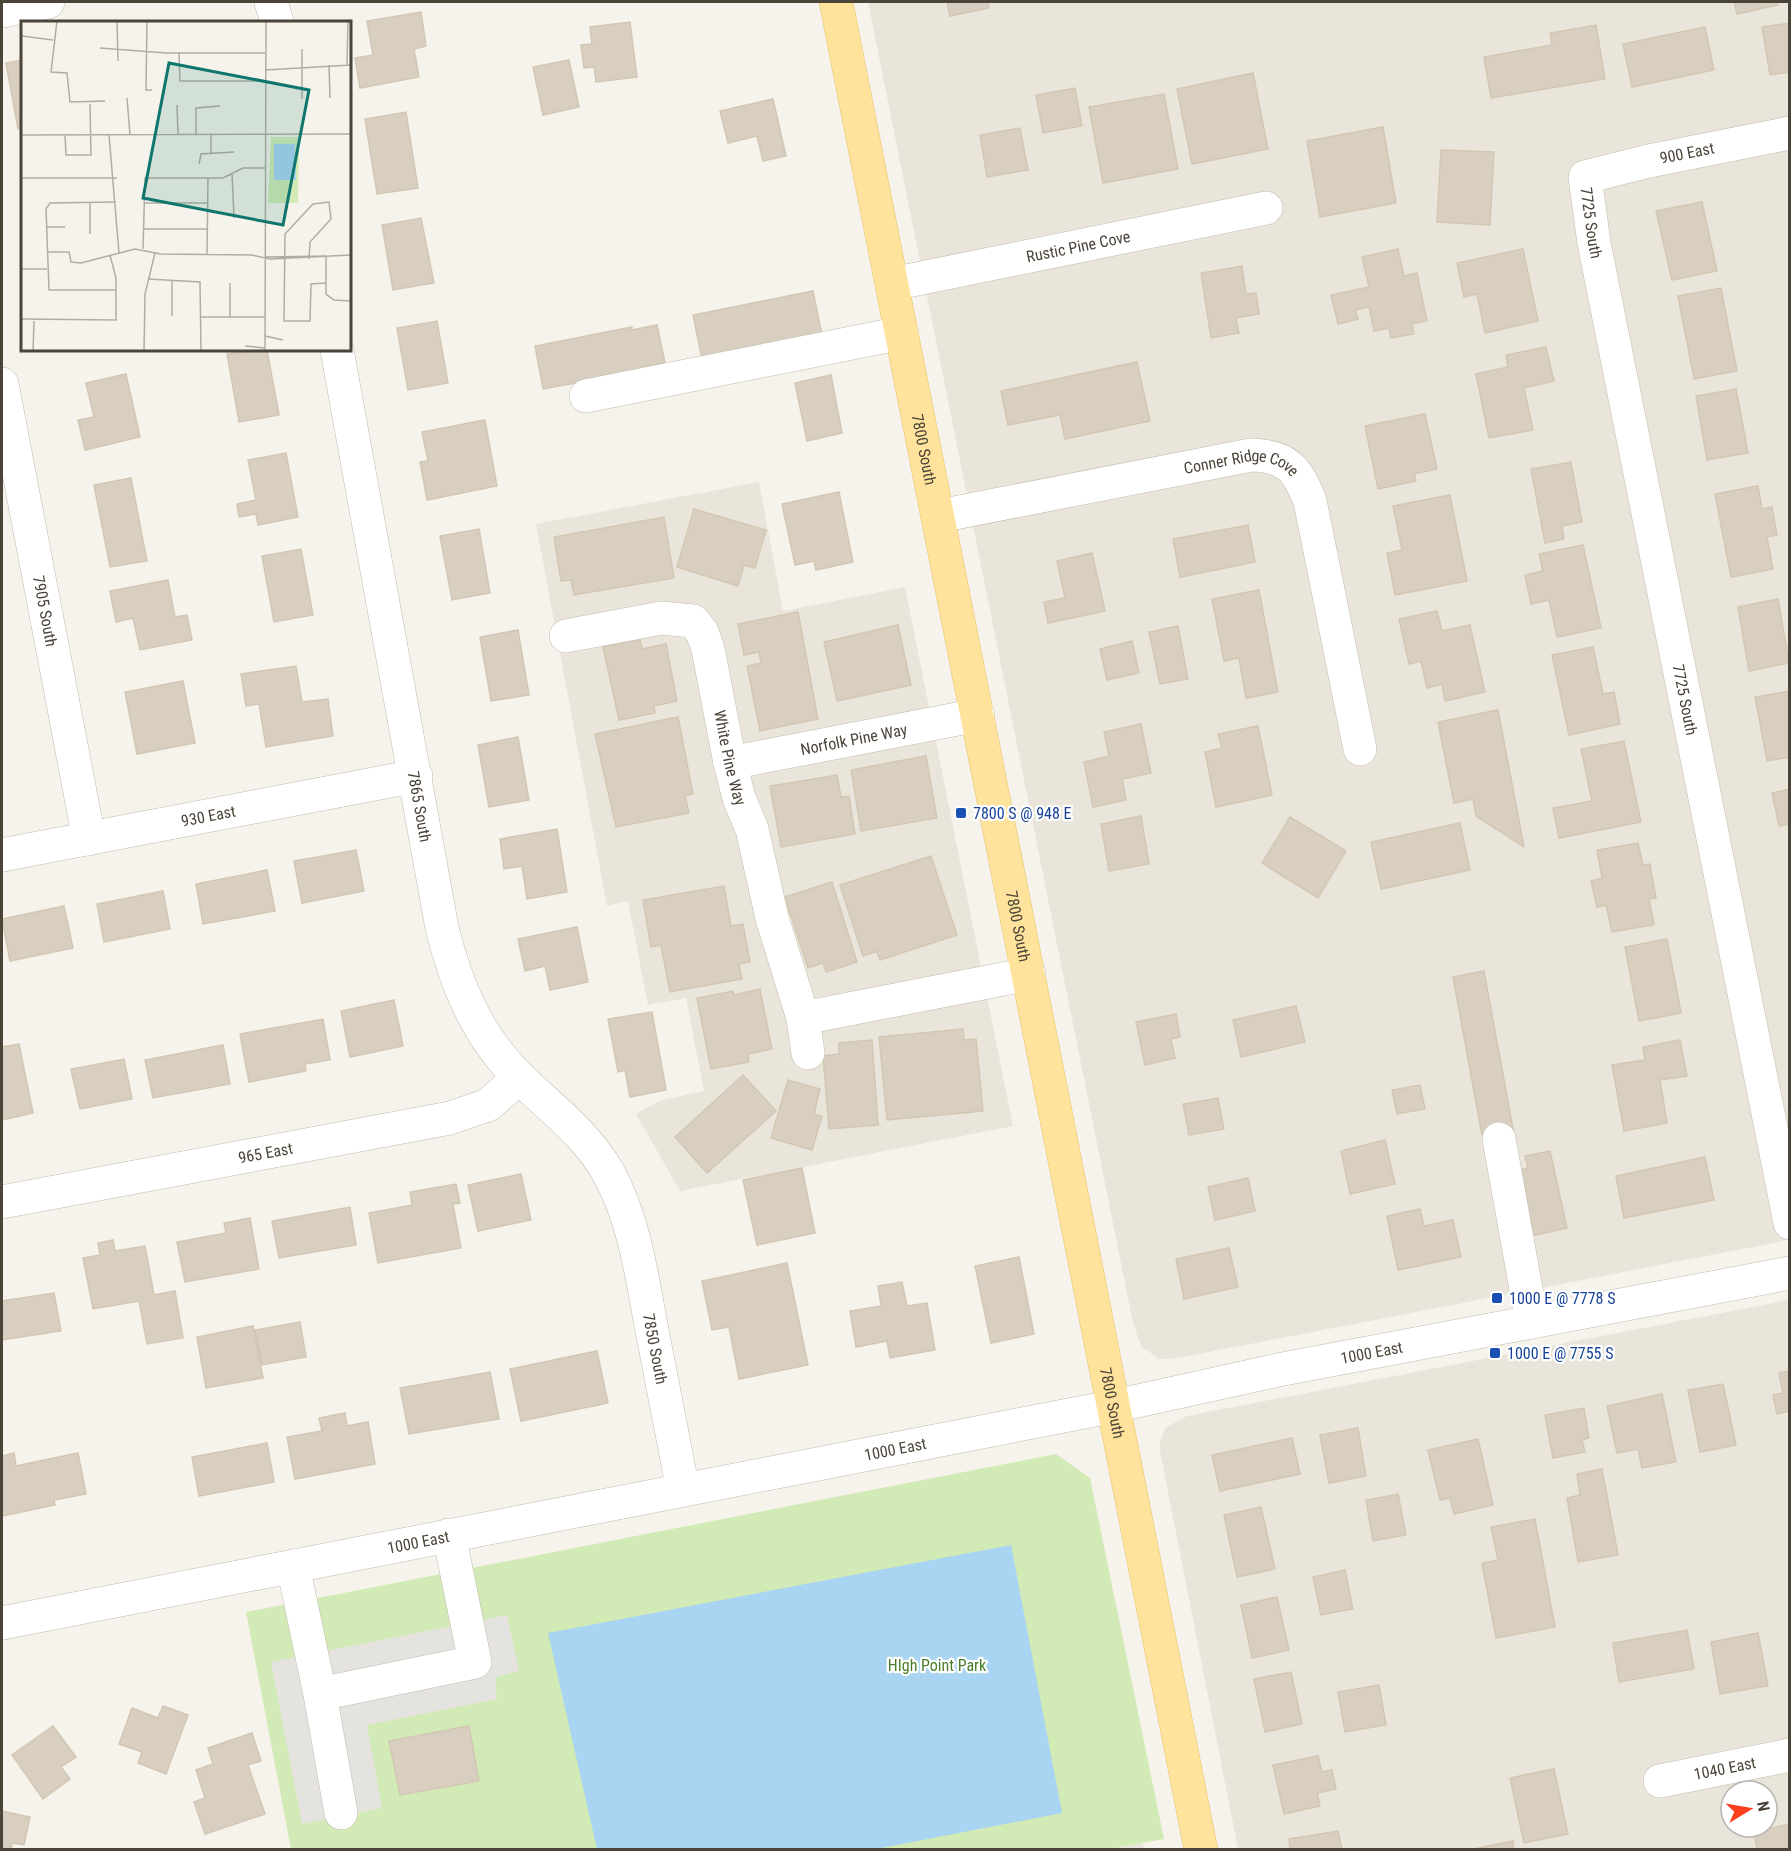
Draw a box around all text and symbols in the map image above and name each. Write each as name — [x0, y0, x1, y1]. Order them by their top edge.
inset map — [21, 21, 351, 351]
street label: 900 East — [1658, 138, 1716, 168]
street label: 7725 South — [1577, 186, 1606, 260]
street label: Rustic Pine Cove — [1025, 226, 1132, 266]
street label: 7800 South — [908, 412, 941, 486]
street label: Conner Ridge Cove — [1182, 445, 1303, 480]
street label: 7905 South — [29, 574, 61, 648]
street label: 7725 South — [1669, 663, 1702, 737]
street label: White Pine Way — [710, 708, 751, 809]
street label: Norfolk Pine Way — [799, 719, 909, 759]
street label: 7865 South — [404, 769, 436, 844]
street label: 930 East — [179, 801, 237, 830]
place label: 7800 S @ 948 E — [973, 804, 1072, 823]
marker: 7800 S @ 948 E — [954, 806, 968, 820]
street label: 7800 South — [1002, 889, 1035, 963]
street label: 965 East — [237, 1138, 294, 1167]
place label: 1000 E @ 7778 S — [1509, 1289, 1615, 1308]
marker: 1000 E @ 7778 S — [1490, 1291, 1504, 1305]
street label: 7850 South — [639, 1312, 672, 1386]
street label: 1000 East — [1339, 1337, 1404, 1367]
place label: 1000 E @ 7755 S — [1507, 1344, 1613, 1363]
marker: 1000 E @ 7755 S — [1488, 1346, 1502, 1360]
street label: 7800 South — [1096, 1366, 1129, 1440]
street label: 1000 East — [862, 1433, 928, 1464]
street label: 1000 East — [385, 1526, 451, 1557]
park label: HIgh Point Park — [888, 1656, 987, 1675]
street label: 1040 East — [1692, 1753, 1758, 1784]
north arrow — [1719, 1779, 1779, 1839]
text: N — [1753, 1800, 1773, 1813]

